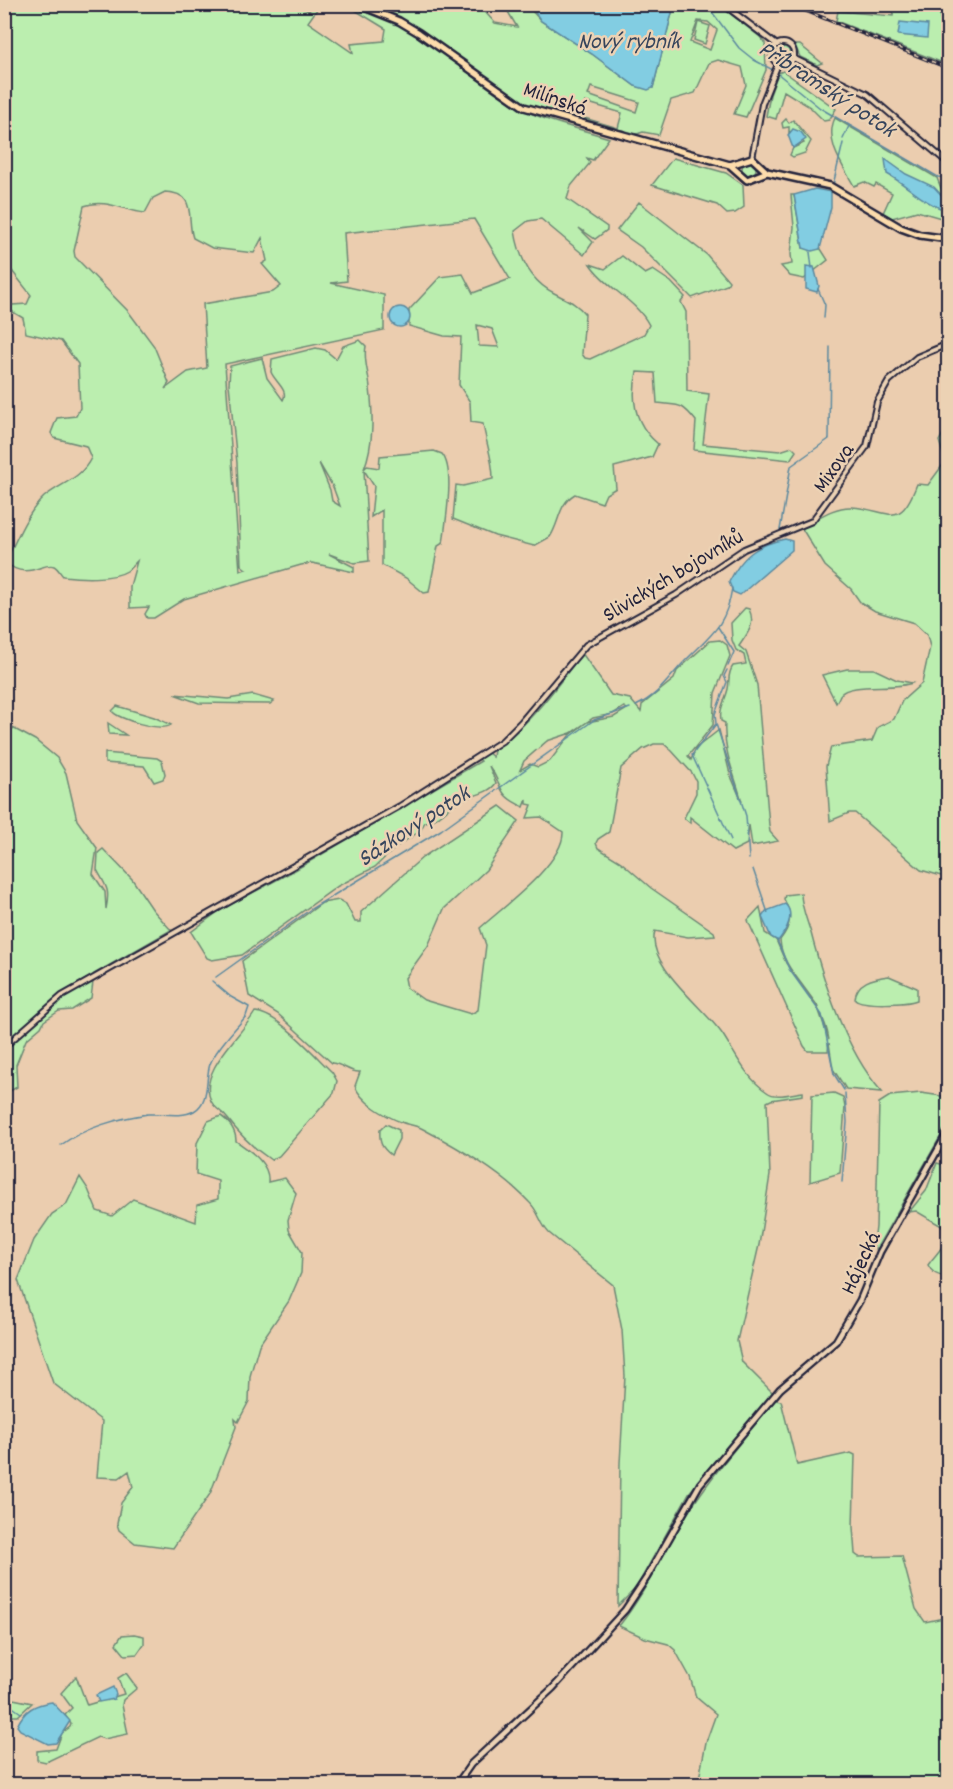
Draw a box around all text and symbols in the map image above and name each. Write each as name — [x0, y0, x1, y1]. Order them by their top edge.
water label: Nový rybník — [578, 26, 682, 60]
water label: Příbramský potok — [751, 33, 903, 149]
street label: Milínská — [519, 75, 591, 126]
street label: Mixova — [807, 437, 864, 500]
street label: Slivických bojovníků — [597, 523, 750, 631]
water label: Sázkový potok — [351, 777, 480, 877]
street label: Hájecká — [834, 1227, 890, 1300]

